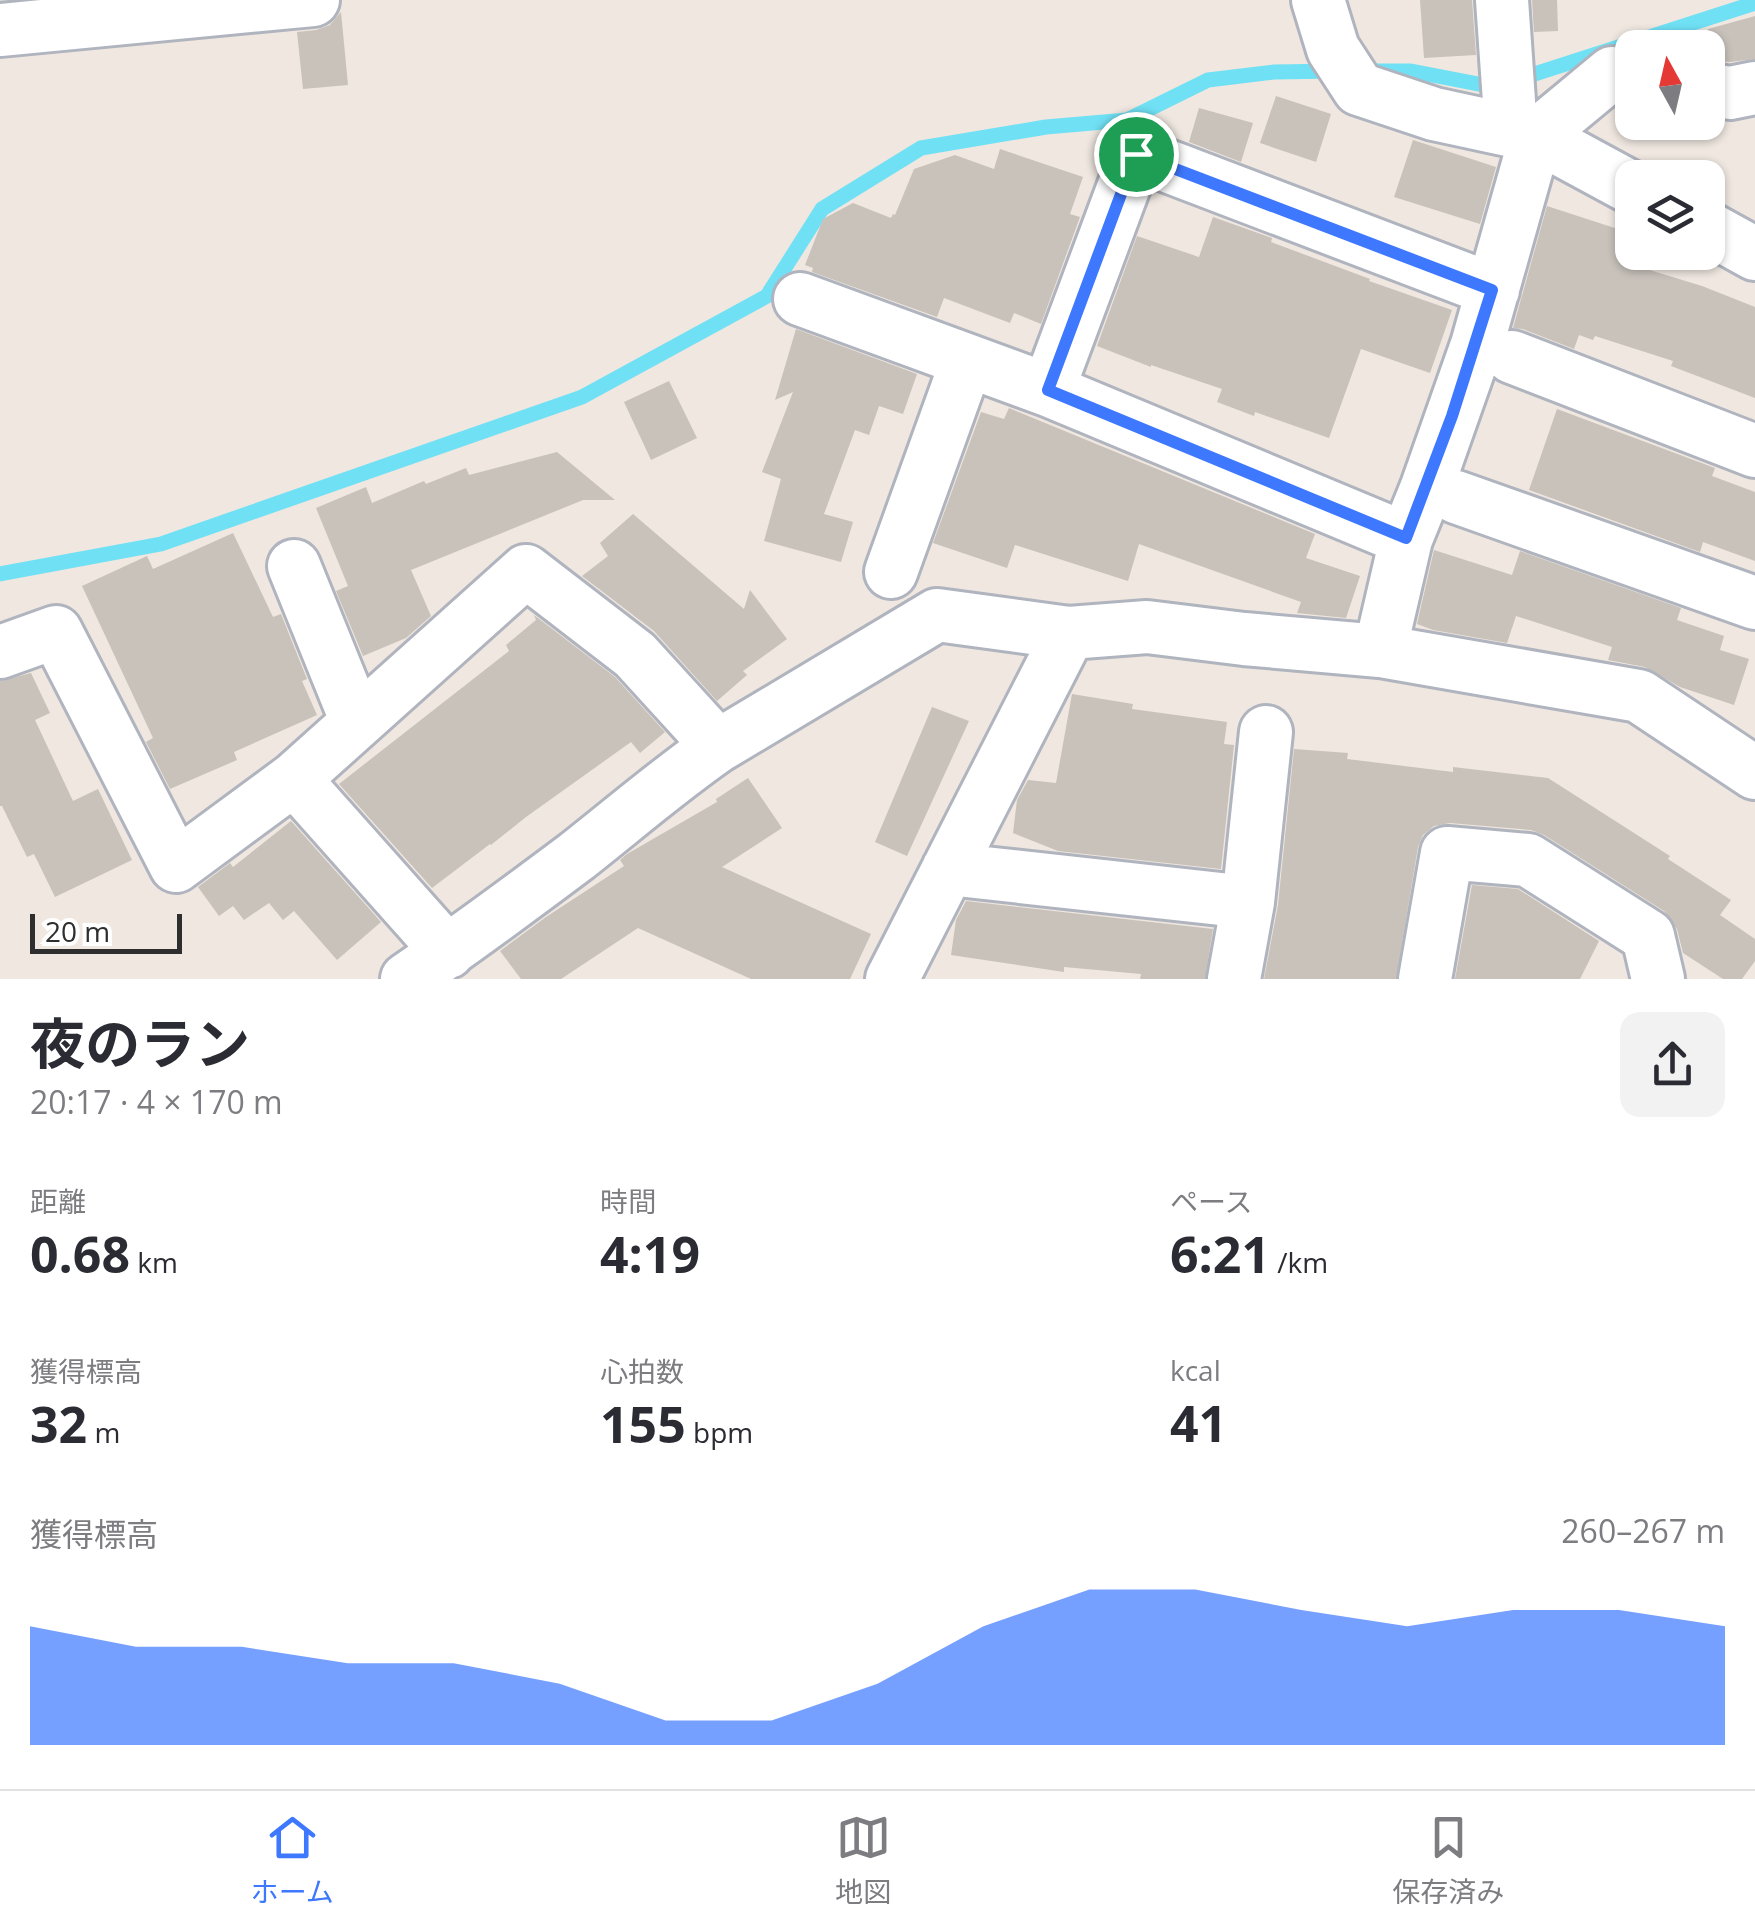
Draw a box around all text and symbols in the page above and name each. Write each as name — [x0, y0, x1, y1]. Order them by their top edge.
north arrow — [1615, 30, 1725, 140]
map controls — [1615, 30, 1725, 270]
pin — [1094, 112, 1179, 197]
icon: arrive — [1109, 127, 1164, 182]
button: layers — [1615, 160, 1725, 270]
scale bar — [30, 909, 182, 954]
text: 20 m — [45, 912, 110, 950]
text: 夜のラン — [30, 1005, 250, 1080]
button: share — [1620, 1012, 1725, 1117]
text: 20:17 · 4 × 170 m — [30, 1080, 283, 1123]
text: 距離 — [30, 1182, 86, 1220]
text: 時間 — [600, 1182, 656, 1220]
text: ペース — [1170, 1182, 1253, 1220]
text: 0.68 — [30, 1220, 130, 1288]
text: 4:19 — [600, 1220, 700, 1288]
text: 6:21 — [1170, 1220, 1270, 1288]
text: km — [130, 1243, 178, 1281]
text: /km — [1270, 1243, 1328, 1281]
text: kcal — [1170, 1351, 1221, 1389]
text: 獲得標高 — [30, 1352, 142, 1390]
text: 心拍数 — [600, 1352, 684, 1390]
text: 41 — [1170, 1389, 1227, 1457]
text: 32 — [30, 1390, 87, 1458]
text: 155 — [600, 1390, 686, 1458]
text: m — [87, 1413, 120, 1451]
text: bpm — [686, 1413, 753, 1451]
text: 260–267 m — [1561, 1509, 1725, 1552]
text: 獲得標高 — [30, 1512, 158, 1555]
tab: ホーム — [251, 1810, 334, 1910]
tab: 地図 — [835, 1810, 891, 1910]
tab: 保存済み — [1392, 1810, 1504, 1910]

